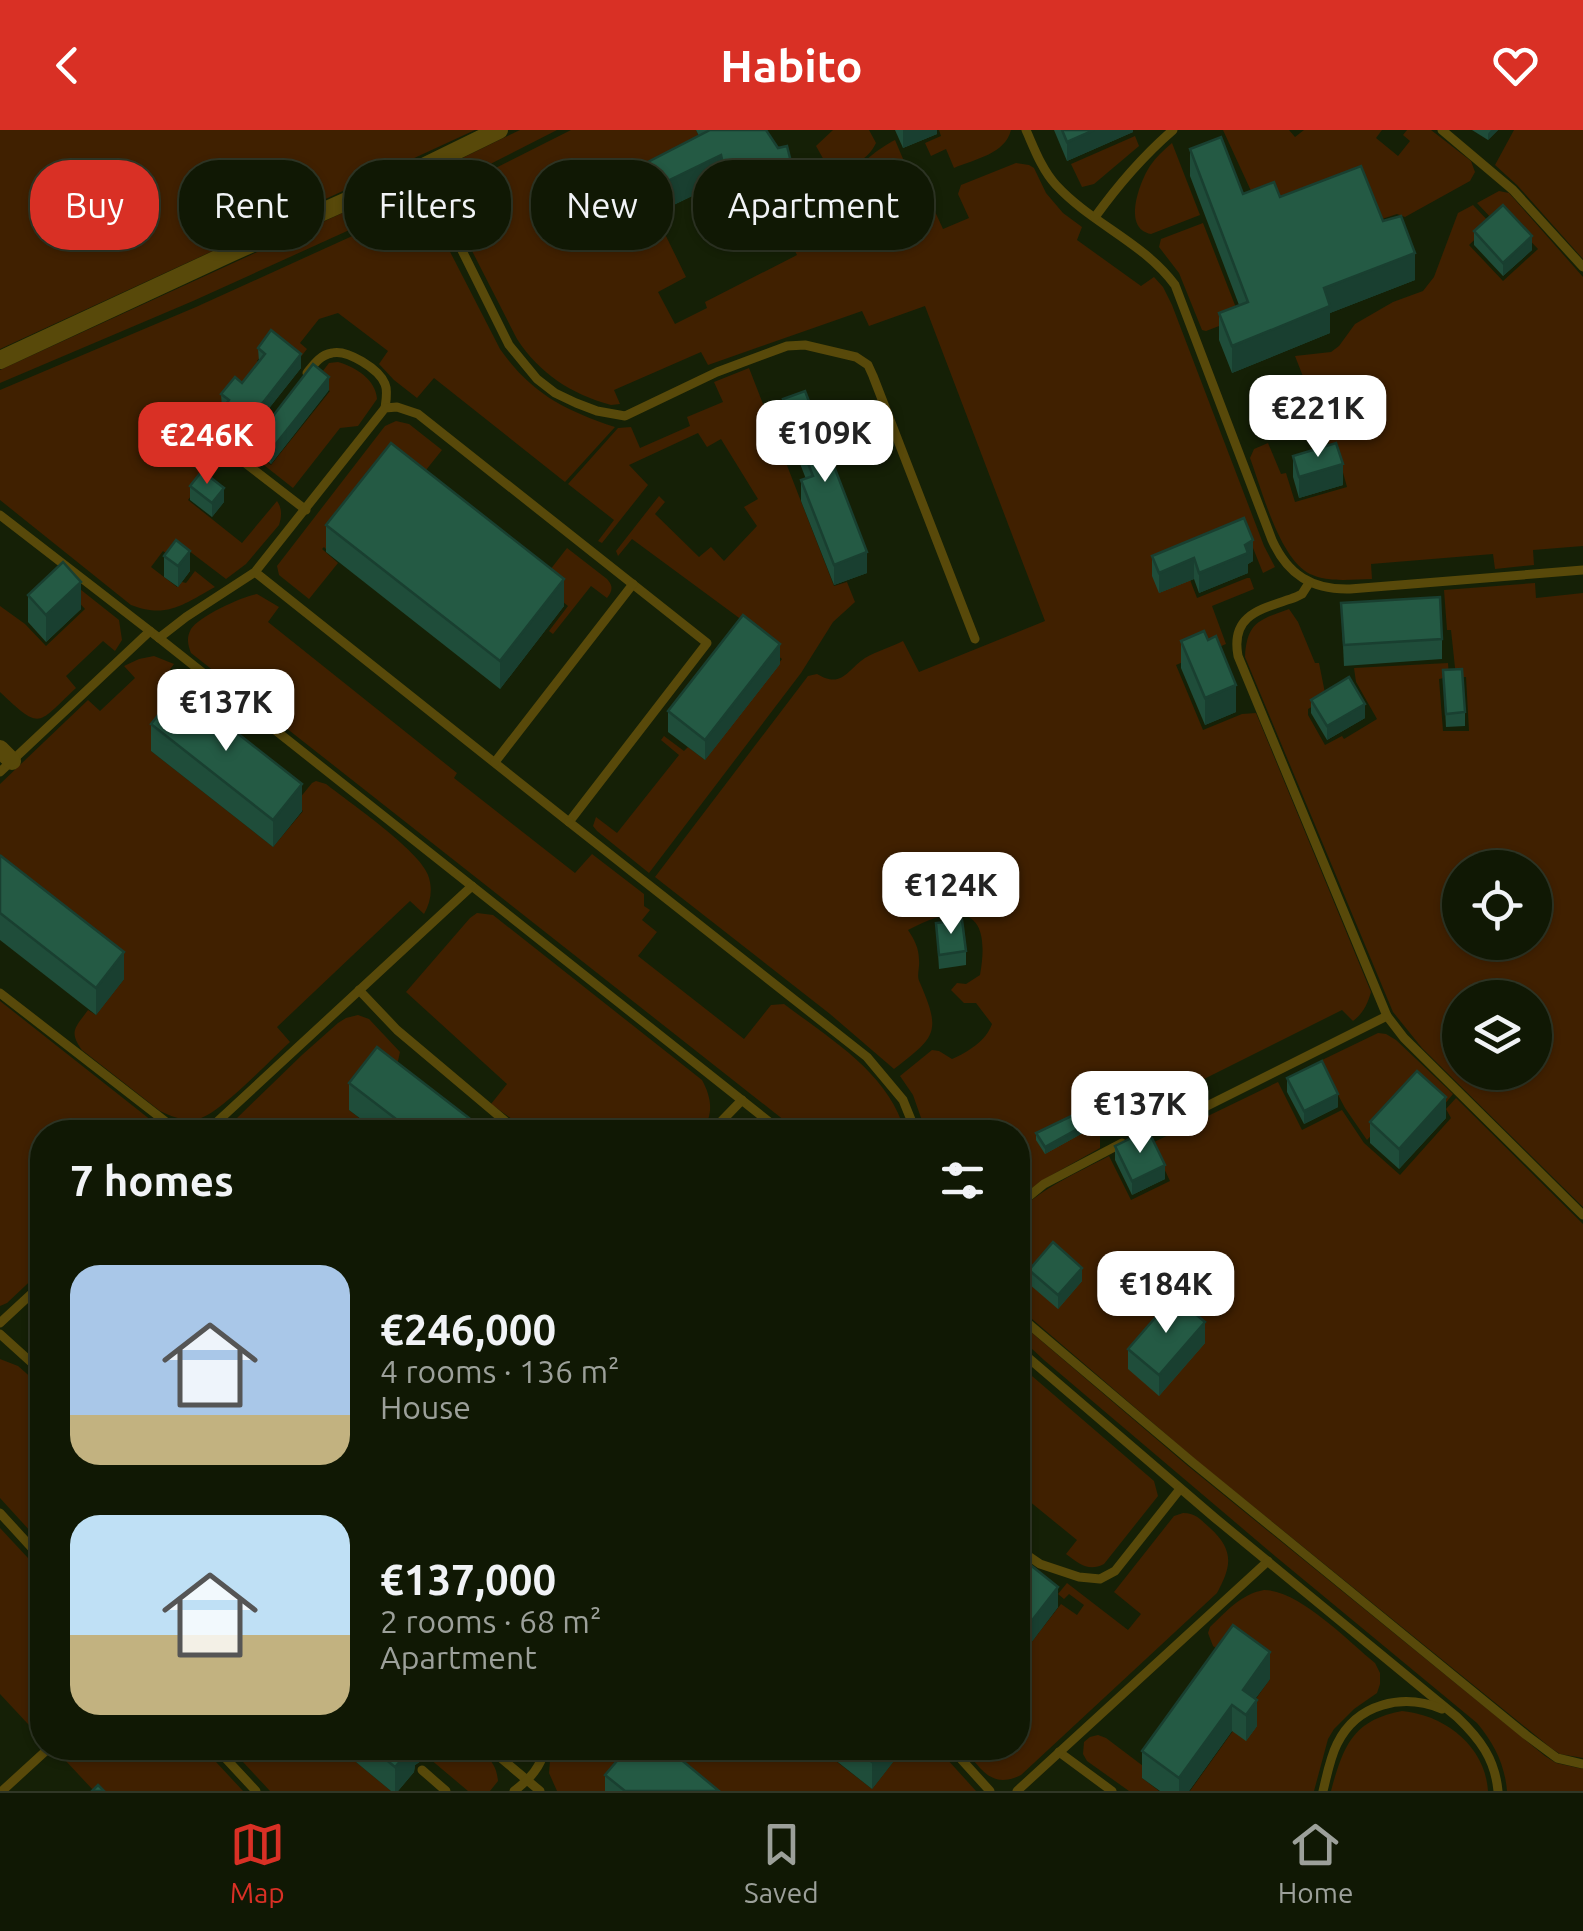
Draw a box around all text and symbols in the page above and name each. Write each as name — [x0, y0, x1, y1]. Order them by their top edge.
icon: back — [40, 38, 95, 93]
icon: heart — [1488, 38, 1543, 93]
text: Habito — [720, 40, 863, 91]
chip: Buy — [30, 160, 159, 250]
chip: Rent — [179, 160, 324, 250]
chip: Filters — [344, 160, 511, 250]
chip: New — [531, 160, 673, 250]
chip: Apartment — [693, 160, 934, 250]
pin: €221K — [1248, 375, 1388, 460]
text: €221K — [1271, 389, 1365, 425]
pin: €109K — [755, 400, 895, 485]
pin: €246K — [137, 402, 277, 487]
text: €109K — [778, 414, 872, 450]
text: €246K — [160, 416, 254, 452]
pin: €137K — [156, 669, 296, 754]
text: €137K — [179, 683, 273, 719]
map controls — [1442, 850, 1552, 1090]
button: locate — [1442, 850, 1552, 960]
pin: €124K — [881, 852, 1021, 937]
text: €124K — [904, 866, 998, 902]
button: layers — [1442, 980, 1552, 1090]
pin: €137K — [1070, 1071, 1210, 1156]
text: €137K — [1093, 1085, 1187, 1121]
icon: filters — [935, 1153, 990, 1208]
text: 7 homes — [70, 1157, 234, 1204]
pin: €184K — [1096, 1251, 1236, 1336]
text: €184K — [1119, 1265, 1213, 1301]
icon: home — [150, 1305, 270, 1425]
text: €246,000 — [380, 1306, 556, 1353]
text: 4 rooms · 136 m² — [380, 1353, 620, 1389]
text: House — [380, 1389, 471, 1425]
icon: home — [150, 1555, 270, 1675]
text: €137,000 — [380, 1556, 556, 1603]
text: 2 rooms · 68 m² — [380, 1603, 601, 1639]
text: Apartment — [380, 1639, 537, 1675]
tab: Map — [230, 1817, 285, 1908]
tab: Saved — [744, 1817, 819, 1908]
tab: Home — [1278, 1817, 1353, 1908]

